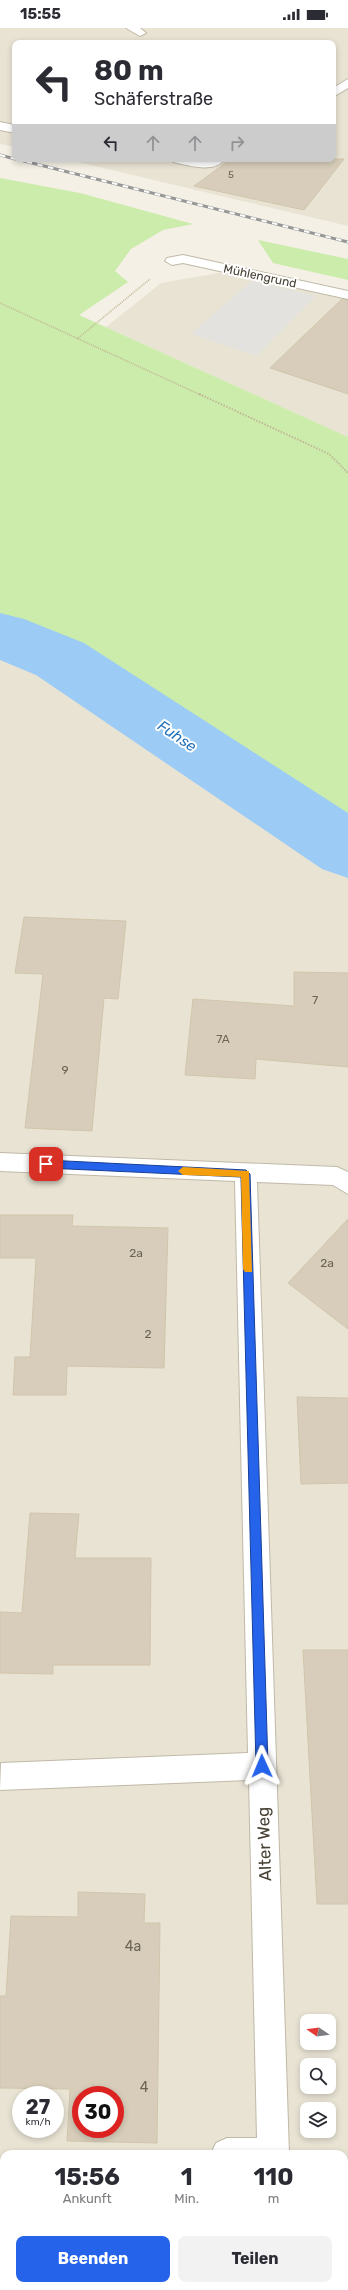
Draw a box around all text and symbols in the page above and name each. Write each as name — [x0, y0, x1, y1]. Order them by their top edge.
text: 15:55 — [20, 5, 61, 23]
text: 80 m — [94, 54, 164, 87]
icon: left — [28, 56, 80, 108]
text: Schäferstraße — [94, 88, 213, 110]
icon: left — [100, 132, 122, 154]
icon: ahead — [142, 132, 164, 154]
icon: ahead — [184, 132, 206, 154]
icon: right — [226, 132, 248, 154]
house number: 5 — [228, 169, 234, 181]
street label: Mühlengrund — [222, 261, 298, 291]
water label: Fuhse — [154, 717, 200, 756]
house number: 7 — [312, 993, 318, 1007]
house number: 7A — [216, 1032, 230, 1046]
house number: 9 — [61, 1063, 69, 1077]
pin — [29, 1147, 63, 1181]
icon: arrive — [35, 1153, 57, 1175]
house number: 2a — [129, 1246, 143, 1260]
house number: 2a — [320, 1256, 334, 1270]
house number: 2 — [144, 1327, 152, 1341]
position arrow — [241, 1745, 283, 1787]
street label: Alter Weg — [253, 1806, 275, 1882]
house number: 4a — [125, 1938, 141, 1955]
north arrow — [300, 2014, 336, 2050]
map controls — [300, 2014, 336, 2138]
button: search — [300, 2058, 336, 2094]
house number: 4 — [140, 2079, 149, 2096]
speed limit sign: 30 — [72, 2086, 124, 2138]
text: 27 — [26, 2095, 50, 2119]
button: layers — [300, 2102, 336, 2138]
text: km/h — [26, 2116, 50, 2128]
text: 15:56 — [54, 2163, 120, 2191]
text: 1 — [181, 2163, 193, 2191]
text: 110 — [253, 2163, 294, 2191]
text: Ankunft — [63, 2191, 112, 2206]
text: Min. — [174, 2191, 199, 2206]
text: m — [268, 2191, 279, 2206]
button: Beenden — [16, 2236, 170, 2282]
button: Teilen — [178, 2236, 332, 2282]

